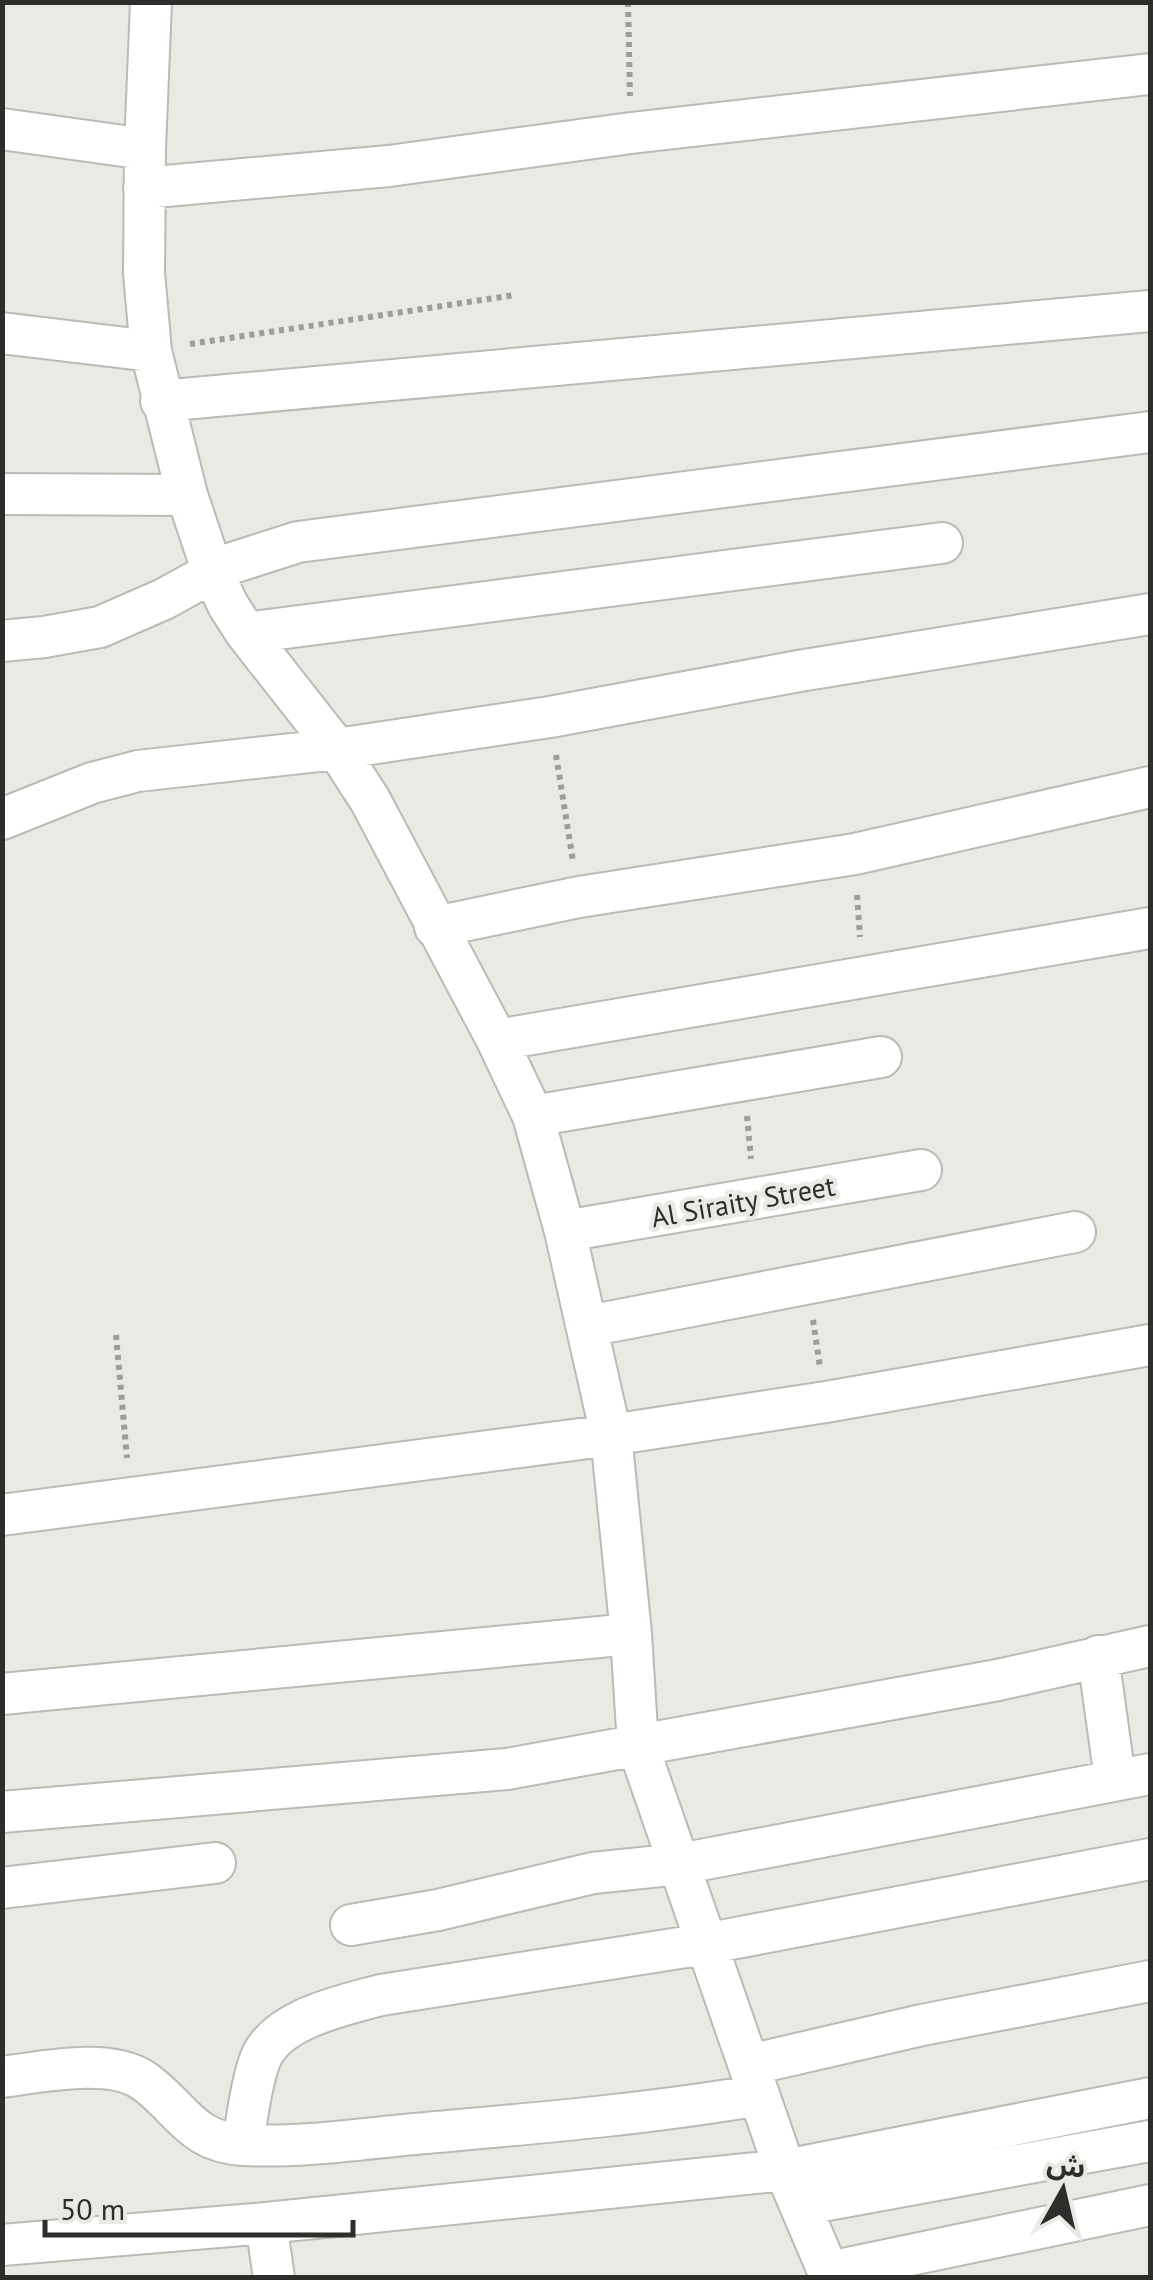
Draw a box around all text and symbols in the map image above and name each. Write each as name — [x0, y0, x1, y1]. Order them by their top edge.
street label: Al Siraity Street — [648, 1167, 838, 1235]
north arrow — [1013, 2140, 1113, 2240]
text: ش — [1045, 2144, 1088, 2186]
scale bar — [45, 2175, 352, 2237]
text: 50 m — [60, 2189, 125, 2228]

